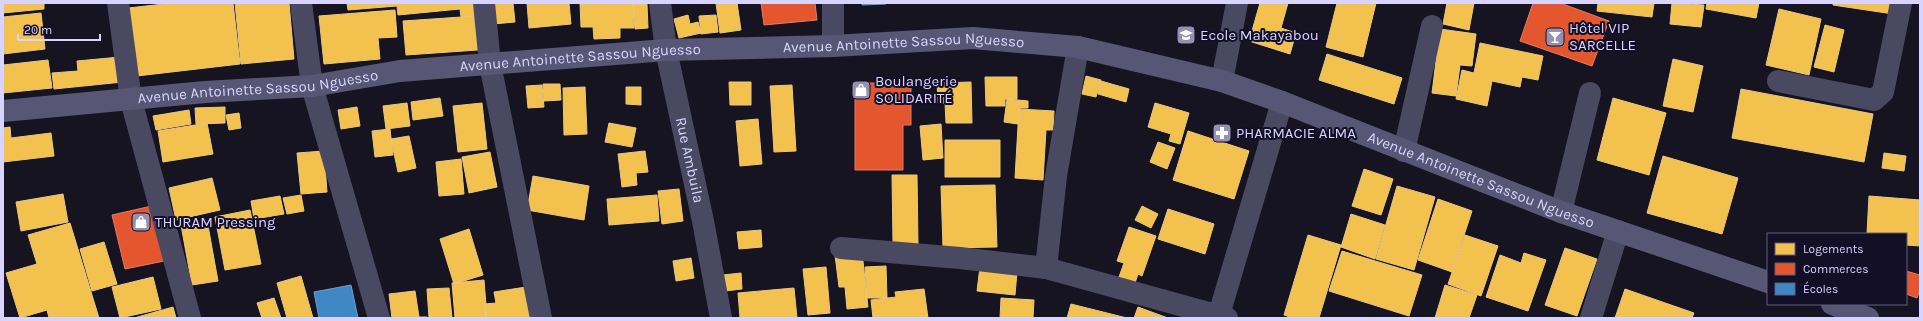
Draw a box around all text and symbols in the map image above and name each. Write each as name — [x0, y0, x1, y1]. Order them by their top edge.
scale bar — [18, 16, 100, 42]
place label: Hôtel VIP SARCELLE — [1569, 19, 1636, 54]
text: 20 m — [24, 23, 52, 37]
school or university icon: Ecole Makayabou — [1175, 24, 1197, 46]
place label: Ecole Makayabou — [1200, 26, 1319, 44]
bar icon: Hôtel VIP SARCELLE — [1544, 26, 1566, 48]
street label: Avenue Antoinette Sassou Nguesso — [783, 29, 1025, 56]
street label: Avenue Antoinette Sassou Nguesso — [459, 40, 701, 75]
street label: Avenue Antoinette Sassou Nguesso — [137, 66, 379, 107]
place label: Boulangerie SOLIDARITÉ — [875, 72, 957, 107]
shop icon: Boulangerie SOLIDARITÉ — [850, 79, 872, 101]
street label: Rue Ambuila — [672, 116, 708, 205]
pharmacy icon: PHARMACIE ALMA — [1211, 122, 1233, 144]
place label: PHARMACIE ALMA — [1236, 124, 1356, 142]
street label: Avenue Antoinette Sassou Nguesso — [1365, 128, 1597, 232]
shop icon: THURAM Pressing — [130, 211, 152, 233]
place label: THURAM Pressing — [155, 213, 276, 231]
legend — [1767, 233, 1907, 305]
text: Logements — [1803, 242, 1864, 256]
text: Commerces — [1803, 262, 1869, 276]
text: Écoles — [1803, 281, 1838, 296]

